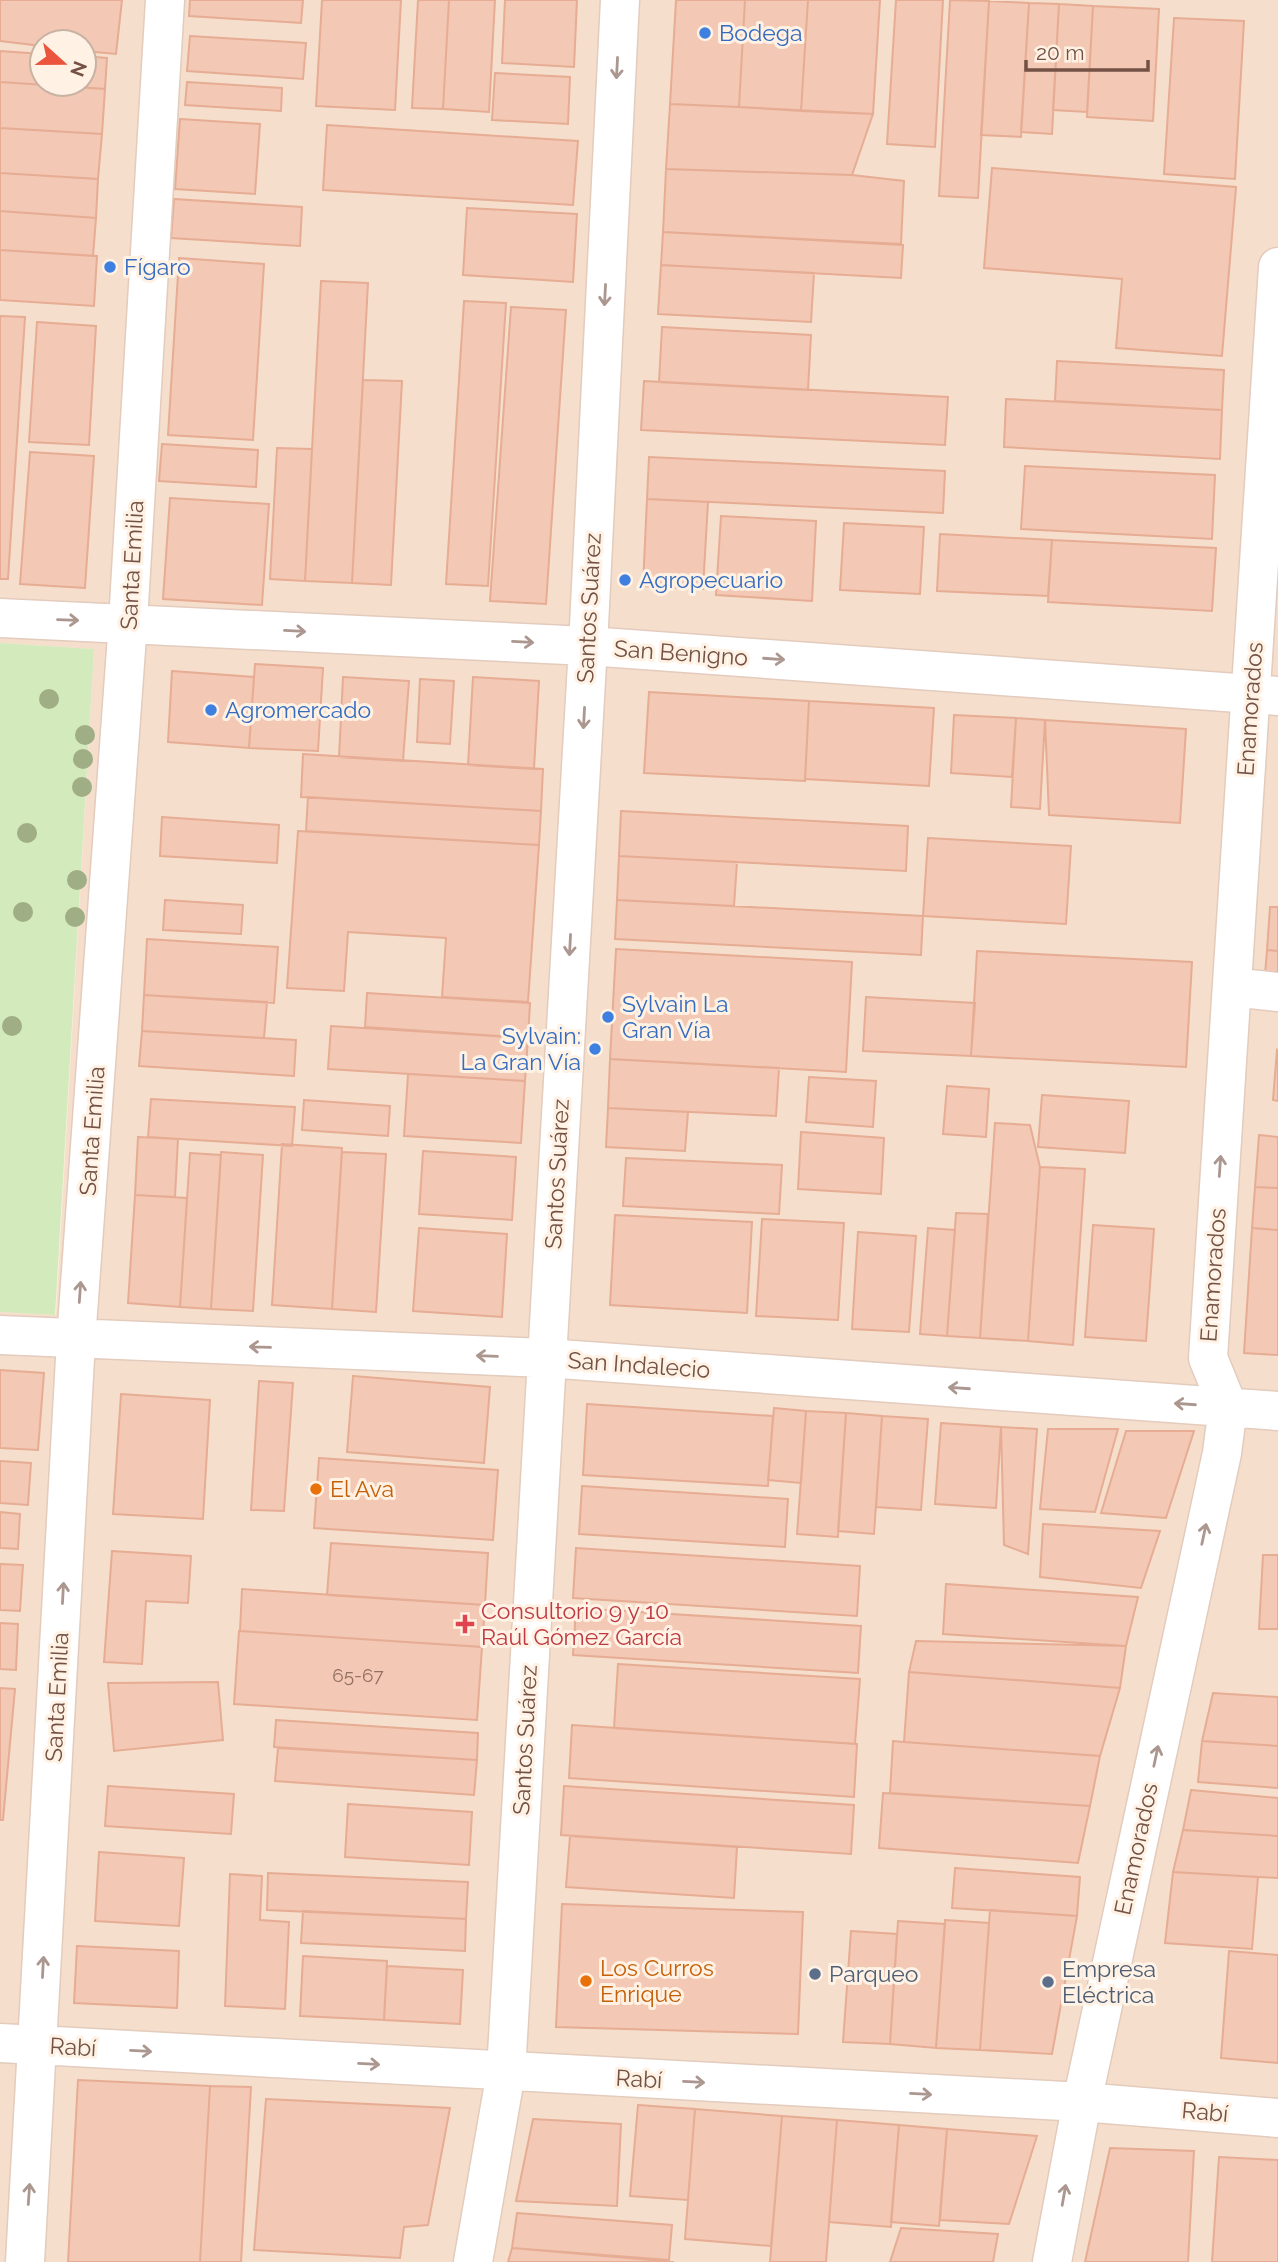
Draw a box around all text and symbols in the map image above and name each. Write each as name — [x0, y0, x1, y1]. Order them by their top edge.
place label: Bodega — [719, 19, 803, 46]
marker: Bodega — [697, 25, 713, 41]
north arrow — [28, 28, 98, 98]
scale bar — [1026, 28, 1148, 72]
text: 20 m — [1036, 40, 1084, 65]
one-way arrow — [610, 56, 623, 79]
text: N — [66, 58, 92, 80]
place label: Fígaro — [124, 253, 191, 280]
marker: Fígaro — [102, 259, 118, 275]
one-way arrow — [599, 284, 612, 307]
street label: Santa Emilia — [115, 499, 148, 630]
street label: Santos Suárez — [571, 532, 606, 684]
place label: Agropecuario — [639, 566, 783, 593]
marker: Agropecuario — [617, 572, 633, 588]
one-way arrow — [56, 614, 79, 627]
one-way arrow — [284, 625, 306, 638]
street label: San Benigno — [613, 634, 749, 671]
one-way arrow — [511, 636, 534, 649]
street label: Enamorados — [1231, 641, 1268, 777]
one-way arrow — [762, 653, 785, 666]
place label: Agromercado — [225, 696, 371, 723]
marker: Agromercado — [203, 702, 219, 718]
one-way arrow — [577, 707, 590, 730]
one-way arrow — [564, 934, 577, 957]
place label: Sylvain La Gran Vía — [622, 990, 729, 1043]
marker: Sylvain La Gran Vía — [600, 1009, 616, 1025]
place label: Sylvain: La Gran Vía — [461, 1022, 581, 1075]
marker: Sylvain: La Gran Vía — [587, 1041, 603, 1057]
street label: Santa Emilia — [74, 1065, 109, 1197]
street label: Santos Suárez — [539, 1098, 574, 1250]
one-way arrow — [1214, 1155, 1227, 1178]
street label: Enamorados — [1194, 1207, 1231, 1343]
one-way arrow — [74, 1282, 87, 1304]
one-way arrow — [249, 1341, 272, 1354]
street label: San Indalecio — [567, 1346, 711, 1383]
one-way arrow — [476, 1350, 499, 1363]
one-way arrow — [948, 1381, 970, 1394]
one-way arrow — [1175, 1397, 1197, 1410]
place label: El Ava — [330, 1475, 394, 1502]
marker: El Ava — [308, 1481, 324, 1497]
one-way arrow — [1198, 1523, 1212, 1546]
one-way arrow — [57, 1582, 70, 1605]
place label: Consultorio 9 y 10 Raúl Gómez García — [481, 1597, 682, 1650]
marker: Consultorio 9 y 10 Raúl Gómez García — [455, 1614, 475, 1634]
street label: Santa Emilia — [40, 1631, 73, 1762]
house number: 65-67 — [332, 1664, 384, 1686]
street label: Santos Suárez — [507, 1664, 542, 1816]
one-way arrow — [1150, 1745, 1164, 1768]
street label: Enamorados — [1108, 1780, 1163, 1917]
place label: Los Curros Enrique — [600, 1954, 714, 2007]
place label: Empresa Eléctrica — [1062, 1955, 1156, 2008]
one-way arrow — [37, 1956, 50, 1979]
place label: Parqueo — [829, 1960, 919, 1987]
marker: Parqueo — [807, 1966, 823, 1982]
marker: Los Curros Enrique — [578, 1973, 594, 1989]
marker: Empresa Eléctrica — [1040, 1974, 1056, 1990]
street label: Rabí — [49, 2032, 98, 2061]
one-way arrow — [130, 2045, 153, 2058]
one-way arrow — [357, 2058, 380, 2071]
street label: Rabí — [615, 2064, 664, 2093]
one-way arrow — [682, 2076, 704, 2089]
one-way arrow — [909, 2087, 932, 2100]
street label: Rabí — [1181, 2096, 1230, 2127]
one-way arrow — [23, 2183, 36, 2206]
one-way arrow — [1058, 2184, 1072, 2207]

